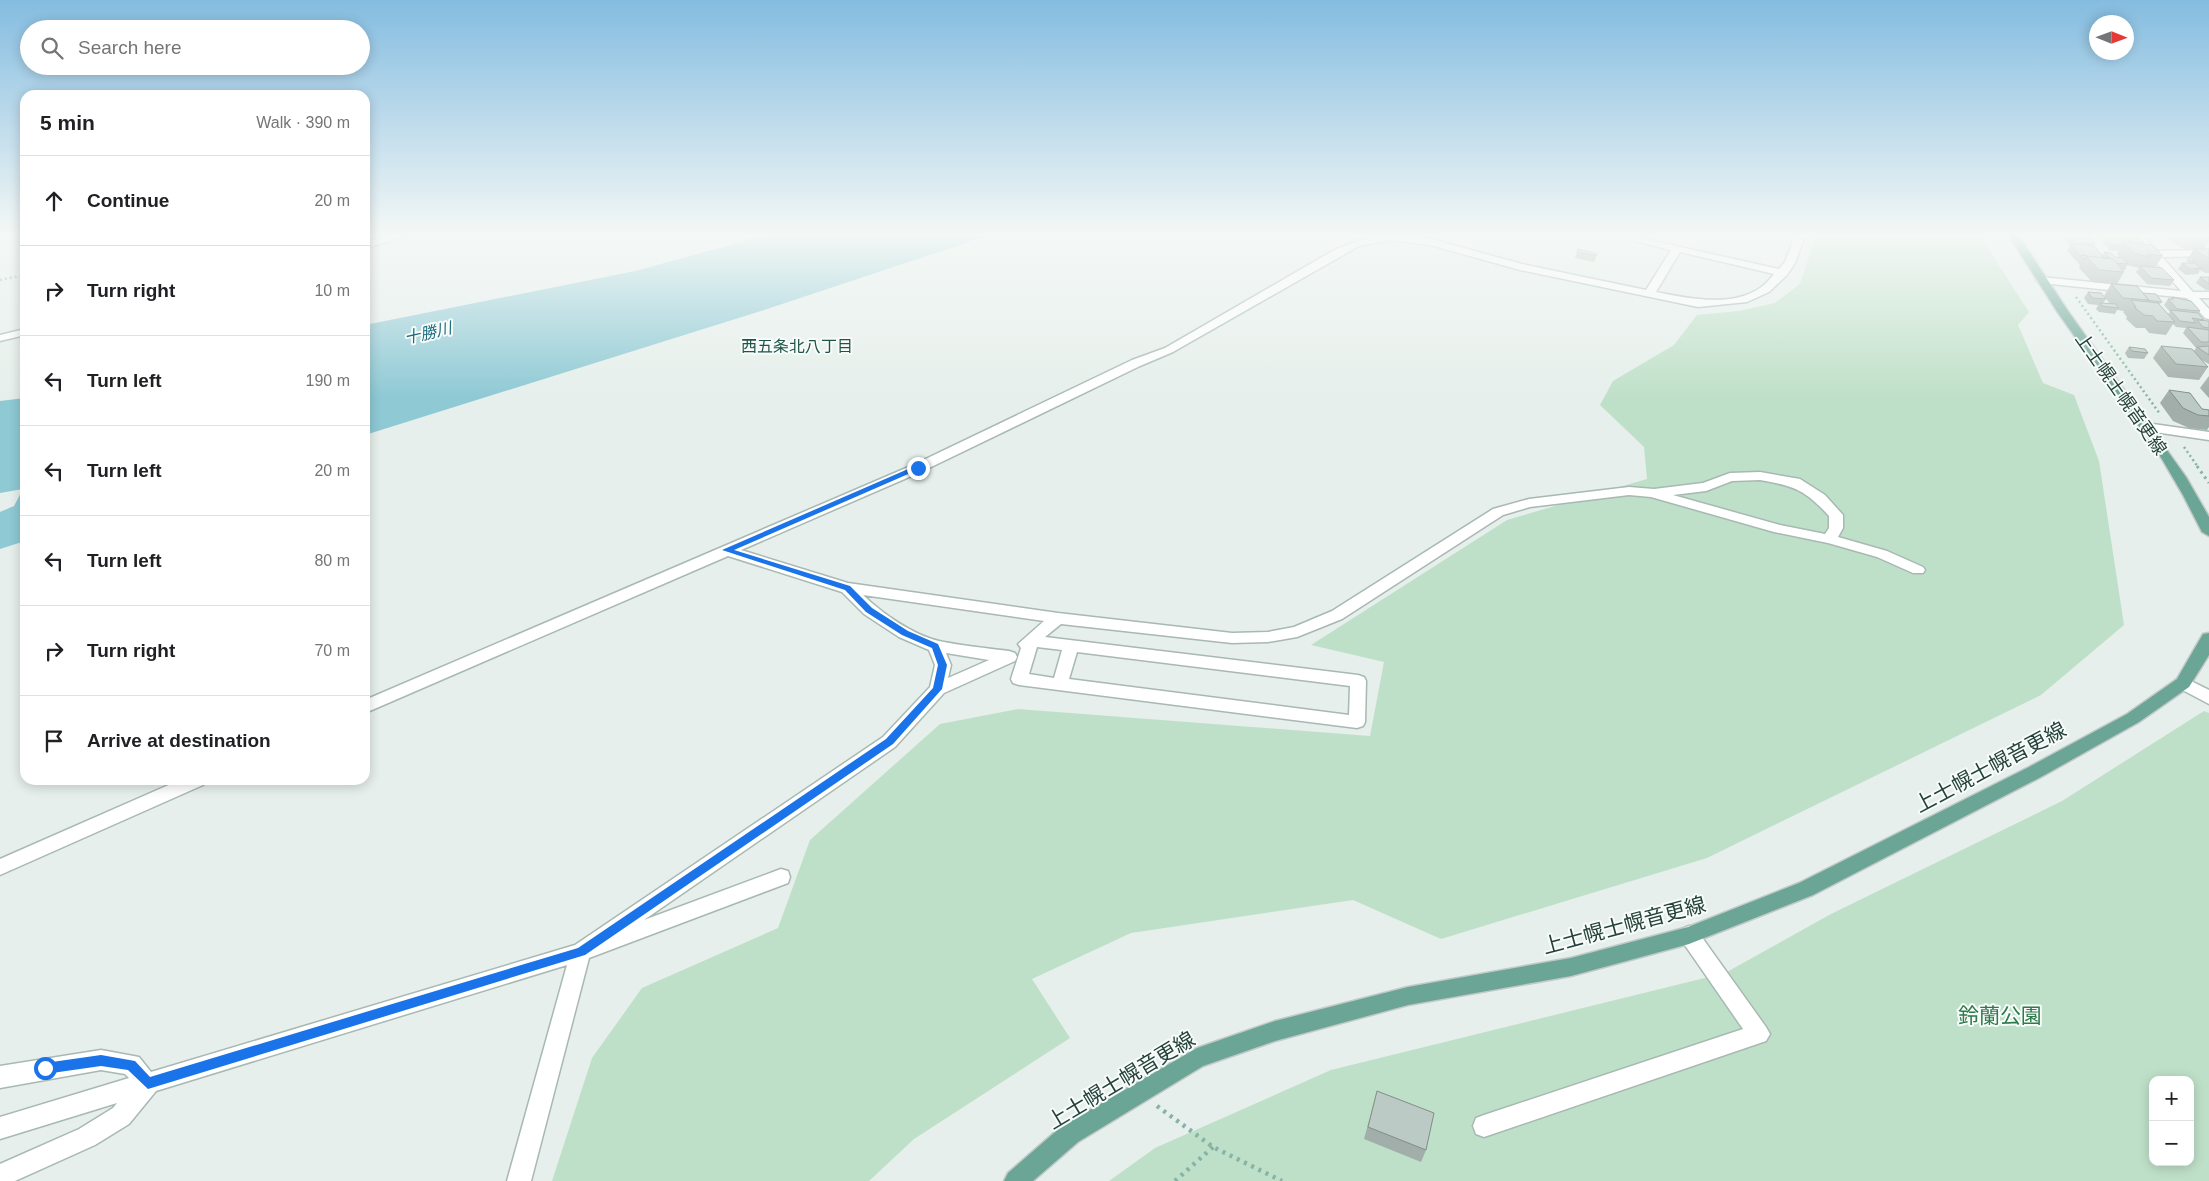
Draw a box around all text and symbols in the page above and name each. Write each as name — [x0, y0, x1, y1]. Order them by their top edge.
north arrow — [2089, 15, 2134, 60]
search box — [20, 20, 370, 75]
icon: search — [38, 34, 66, 62]
text: Search here — [78, 37, 182, 58]
text: 5 min — [40, 111, 95, 134]
text: Walk · 390 m — [256, 114, 350, 131]
icon: ahead — [40, 187, 68, 215]
text: Continue — [87, 190, 169, 211]
text: 20 m — [314, 192, 350, 209]
icon: right — [40, 277, 68, 305]
text: Turn right — [87, 280, 175, 301]
text: 10 m — [314, 282, 350, 299]
water label: 十勝川 — [403, 319, 455, 347]
street label: 上士幌士幌音更線 — [2072, 329, 2170, 459]
district label: 西五条北八丁目 — [741, 338, 853, 355]
icon: left — [40, 367, 68, 395]
text: Turn left — [87, 370, 162, 391]
text: 190 m — [306, 372, 350, 389]
icon: left — [40, 457, 68, 485]
route end — [907, 457, 930, 480]
text: Turn left — [87, 460, 162, 481]
text: 20 m — [314, 462, 350, 479]
icon: left — [40, 547, 68, 575]
text: Turn left — [87, 550, 162, 571]
text: 80 m — [314, 552, 350, 569]
icon: right — [40, 637, 68, 665]
text: Turn right — [87, 640, 175, 661]
text: 70 m — [314, 642, 350, 659]
street label: 上士幌士幌音更線 — [1910, 717, 2070, 817]
icon: arrive — [40, 727, 68, 755]
text: Arrive at destination — [87, 730, 271, 751]
street label: 上士幌士幌音更線 — [1540, 892, 1708, 958]
park label: 鈴蘭公園 — [1958, 1004, 2042, 1027]
street label: 上士幌士幌音更線 — [1043, 1027, 1199, 1133]
route start — [34, 1057, 57, 1080]
map controls — [2149, 1076, 2194, 1166]
button: + — [2149, 1076, 2194, 1121]
button: − — [2149, 1121, 2194, 1166]

